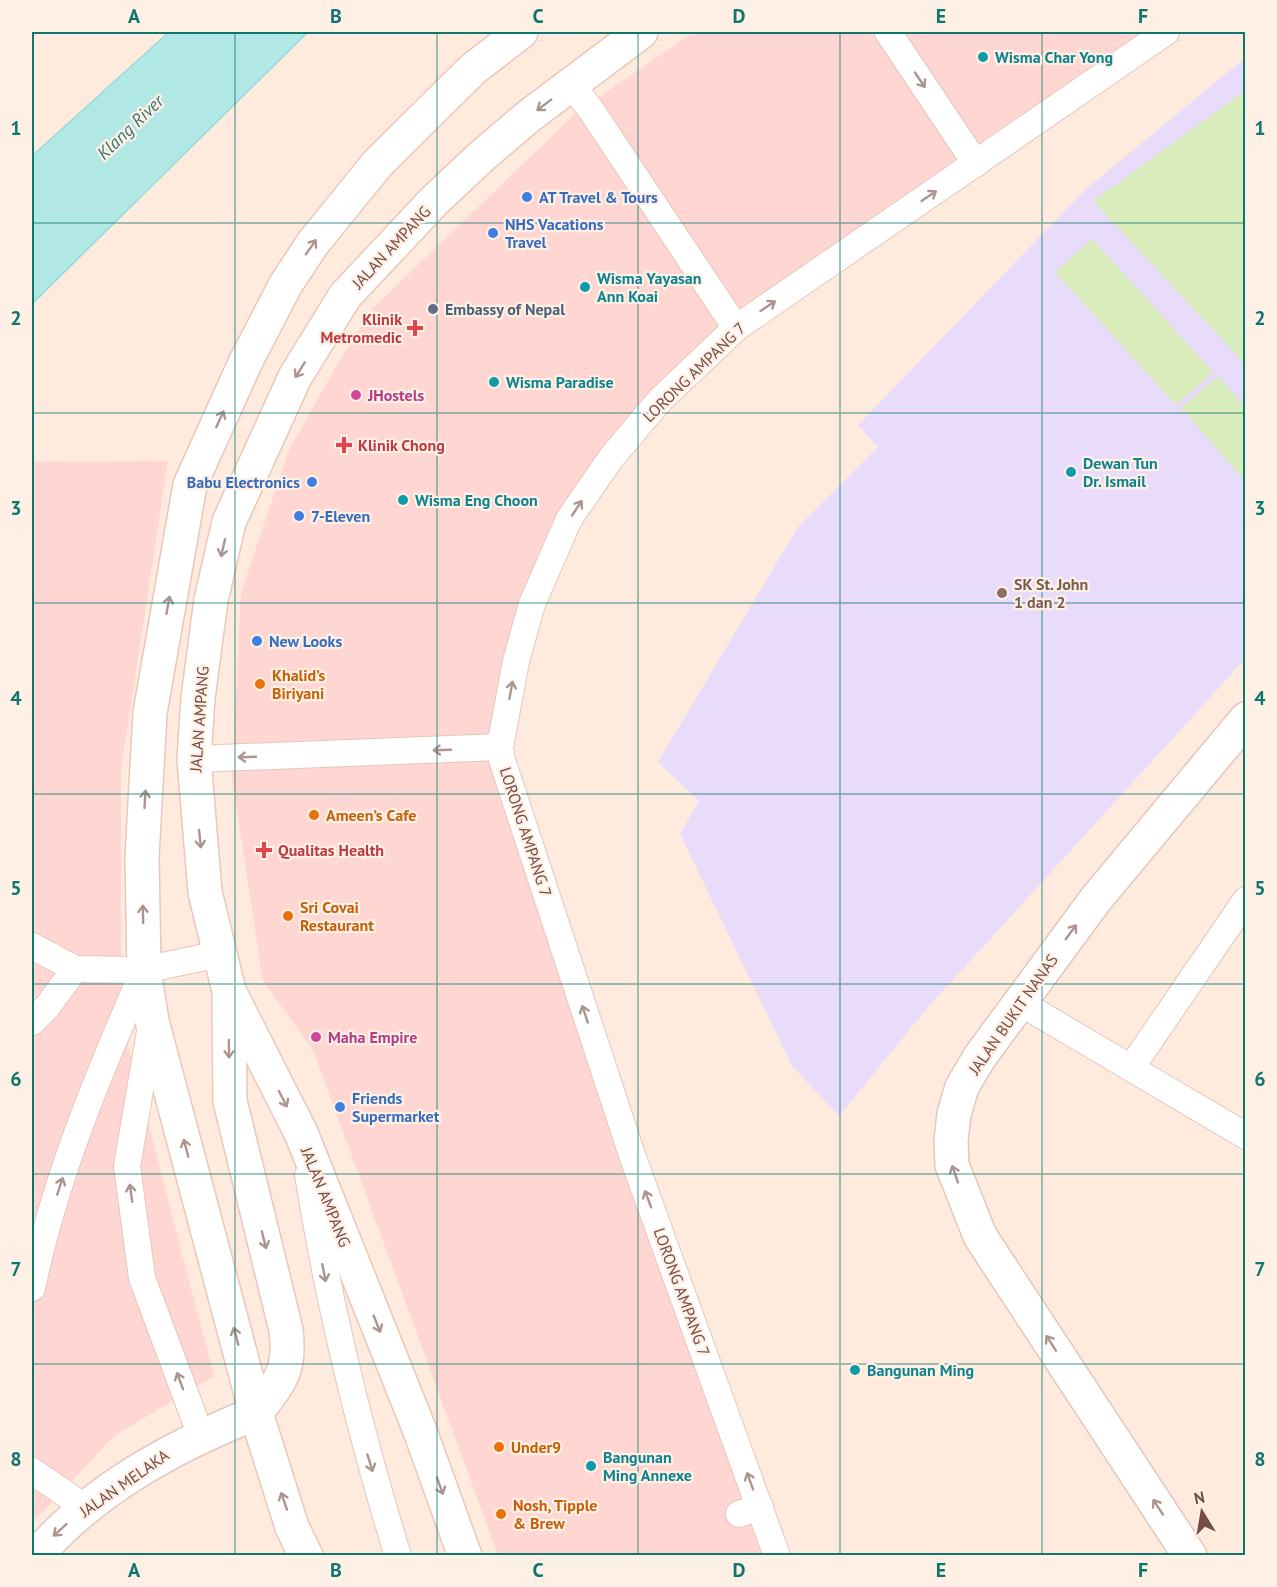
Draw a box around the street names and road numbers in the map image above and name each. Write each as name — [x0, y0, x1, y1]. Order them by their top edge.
street label: JALAN AMPANG — [347, 201, 435, 293]
street label: LORONG AMPANG 7 — [638, 318, 750, 426]
street label: JALAN AMPANG — [185, 665, 213, 774]
street label: LORONG AMPANG 7 — [496, 765, 556, 899]
street label: JALAN BUKIT NANAS — [963, 950, 1062, 1079]
street label: JALAN AMPANG — [296, 1143, 355, 1250]
street label: LORONG AMPANG 7 — [649, 1225, 715, 1359]
street label: JALAN MELAKA — [75, 1445, 173, 1522]

